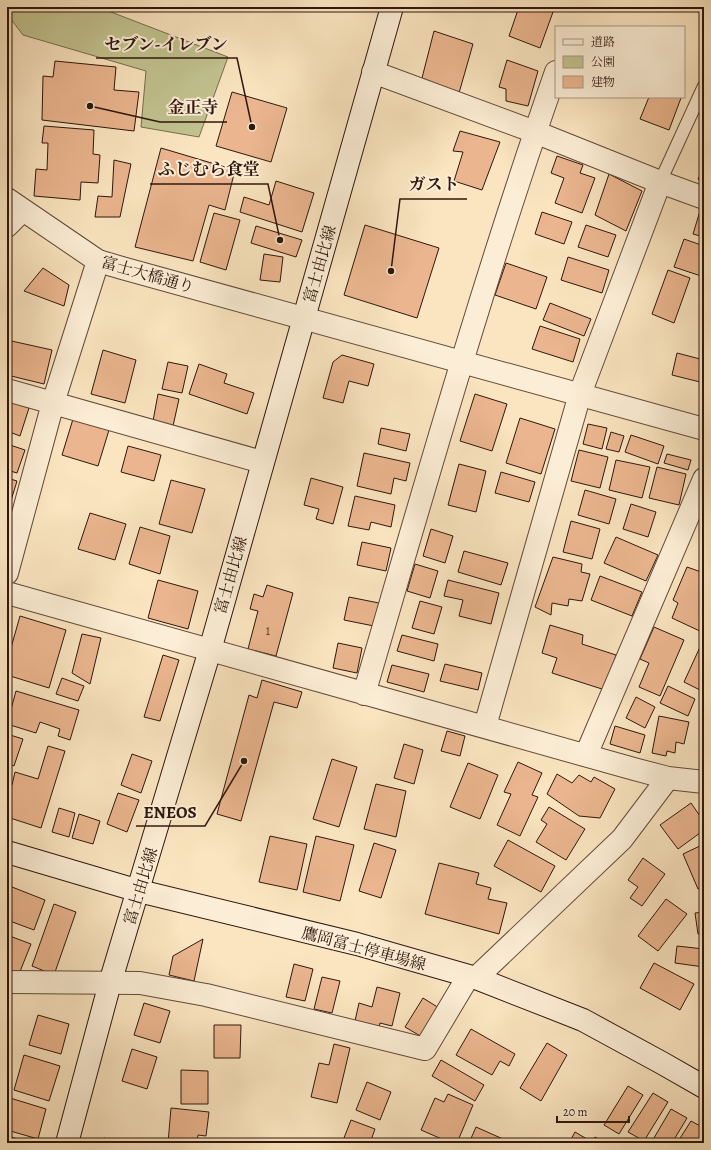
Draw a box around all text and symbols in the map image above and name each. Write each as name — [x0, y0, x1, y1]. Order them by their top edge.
legend — [555, 26, 685, 98]
callout: セブン-イレブン — [96, 29, 237, 58]
text: セブン-イレブン — [104, 33, 228, 56]
text: 道路 — [591, 34, 615, 50]
text: 公園 — [591, 54, 615, 70]
text: 建物 — [591, 74, 615, 90]
callout: 金正寺 — [160, 93, 227, 122]
text: 金正寺 — [168, 96, 219, 119]
callout: ふじむら食堂 — [150, 155, 268, 184]
text: ふじむら食堂 — [158, 158, 260, 181]
callout: ガスト — [400, 170, 467, 199]
text: ガスト — [409, 173, 460, 196]
street label: 富士由比線 — [298, 223, 342, 306]
street label: 富士大橋通り — [99, 251, 197, 299]
street label: 富士由比線 — [209, 534, 253, 617]
house number: 1 — [266, 621, 271, 640]
callout: ENEOS — [136, 797, 205, 826]
text: ENEOS — [143, 801, 197, 824]
street label: 富士由比線 — [119, 845, 163, 928]
street label: 鷹岡富士停車場線 — [299, 922, 428, 976]
scale bar — [557, 1098, 629, 1124]
text: 20 m — [563, 1104, 587, 1120]

